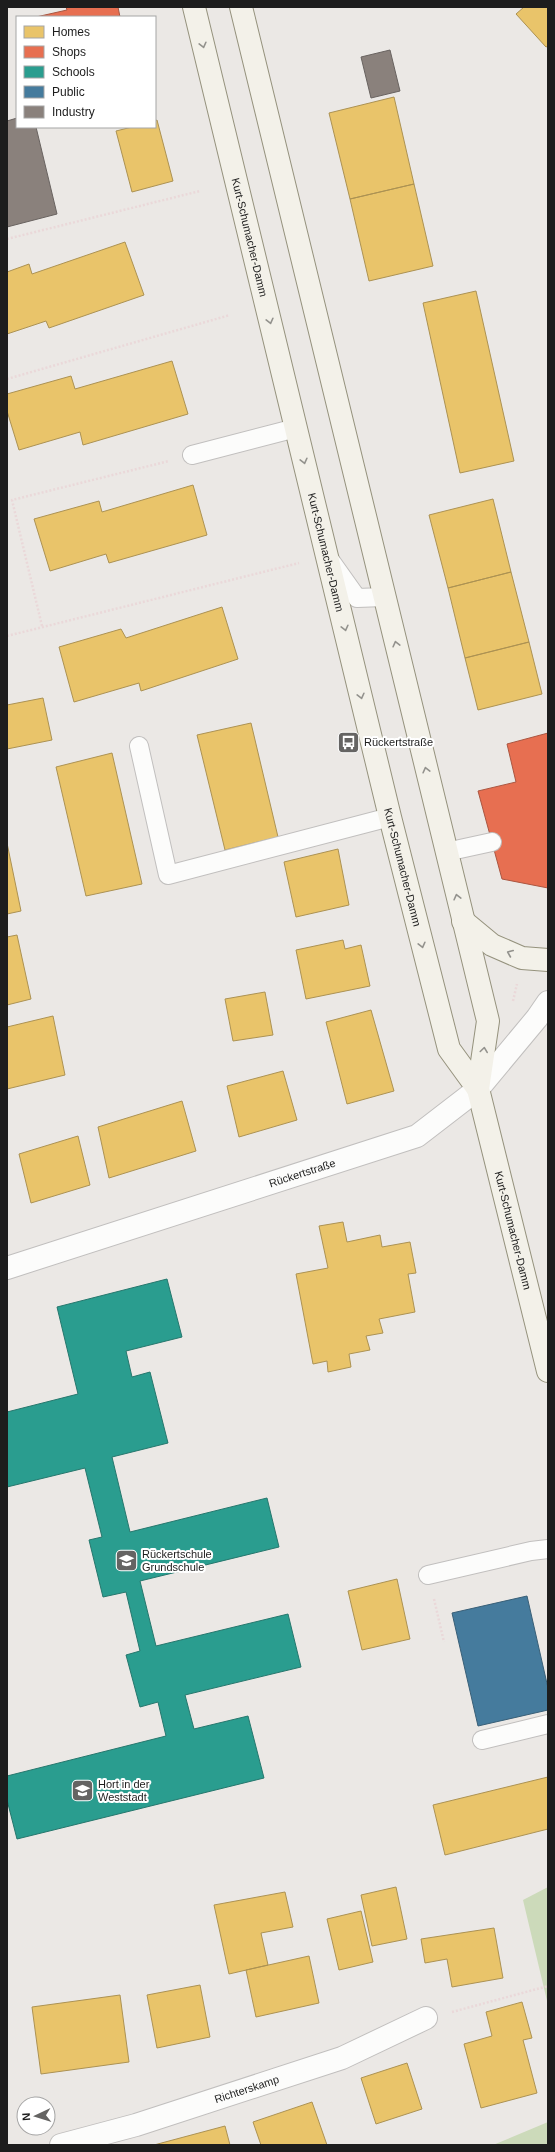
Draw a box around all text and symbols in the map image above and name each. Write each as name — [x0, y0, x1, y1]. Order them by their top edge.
legend — [16, 16, 156, 128]
text: Homes — [52, 25, 90, 39]
one-way arrow — [199, 42, 207, 48]
text: Shops — [52, 45, 86, 59]
text: Schools — [52, 65, 95, 79]
text: Public — [52, 85, 85, 99]
text: Industry — [52, 105, 95, 119]
street label: Kurt-Schumacher-Damm — [230, 177, 270, 298]
one-way arrow — [266, 318, 274, 324]
one-way arrow — [299, 457, 308, 464]
street label: Kurt-Schumacher-Damm — [306, 492, 346, 613]
one-way arrow — [340, 625, 348, 631]
one-way arrow — [392, 641, 400, 647]
one-way arrow — [357, 693, 365, 699]
bus stop icon: Rückertstraße — [335, 729, 361, 755]
place label: Rückertstraße — [364, 736, 433, 748]
one-way arrow — [422, 767, 431, 774]
street label: Kurt-Schumacher-Damm — [382, 807, 424, 928]
one-way arrow — [453, 893, 462, 900]
one-way arrow — [418, 942, 426, 948]
one-way arrow — [507, 950, 515, 958]
one-way arrow — [479, 1047, 488, 1053]
street label: Rückertstraße — [267, 1157, 337, 1189]
street label: Kurt-Schumacher-Damm — [493, 1170, 534, 1291]
school or university icon: Rückertschule Grundschule — [113, 1547, 139, 1573]
place label: Rückertschule Grundschule — [142, 1548, 212, 1573]
school or university icon: Hort in der Weststadt — [69, 1777, 95, 1803]
place label: Hort in der Weststadt — [98, 1778, 150, 1803]
street label: Richterskamp — [213, 2073, 281, 2105]
north arrow — [16, 2096, 56, 2136]
text: N — [20, 2112, 32, 2121]

